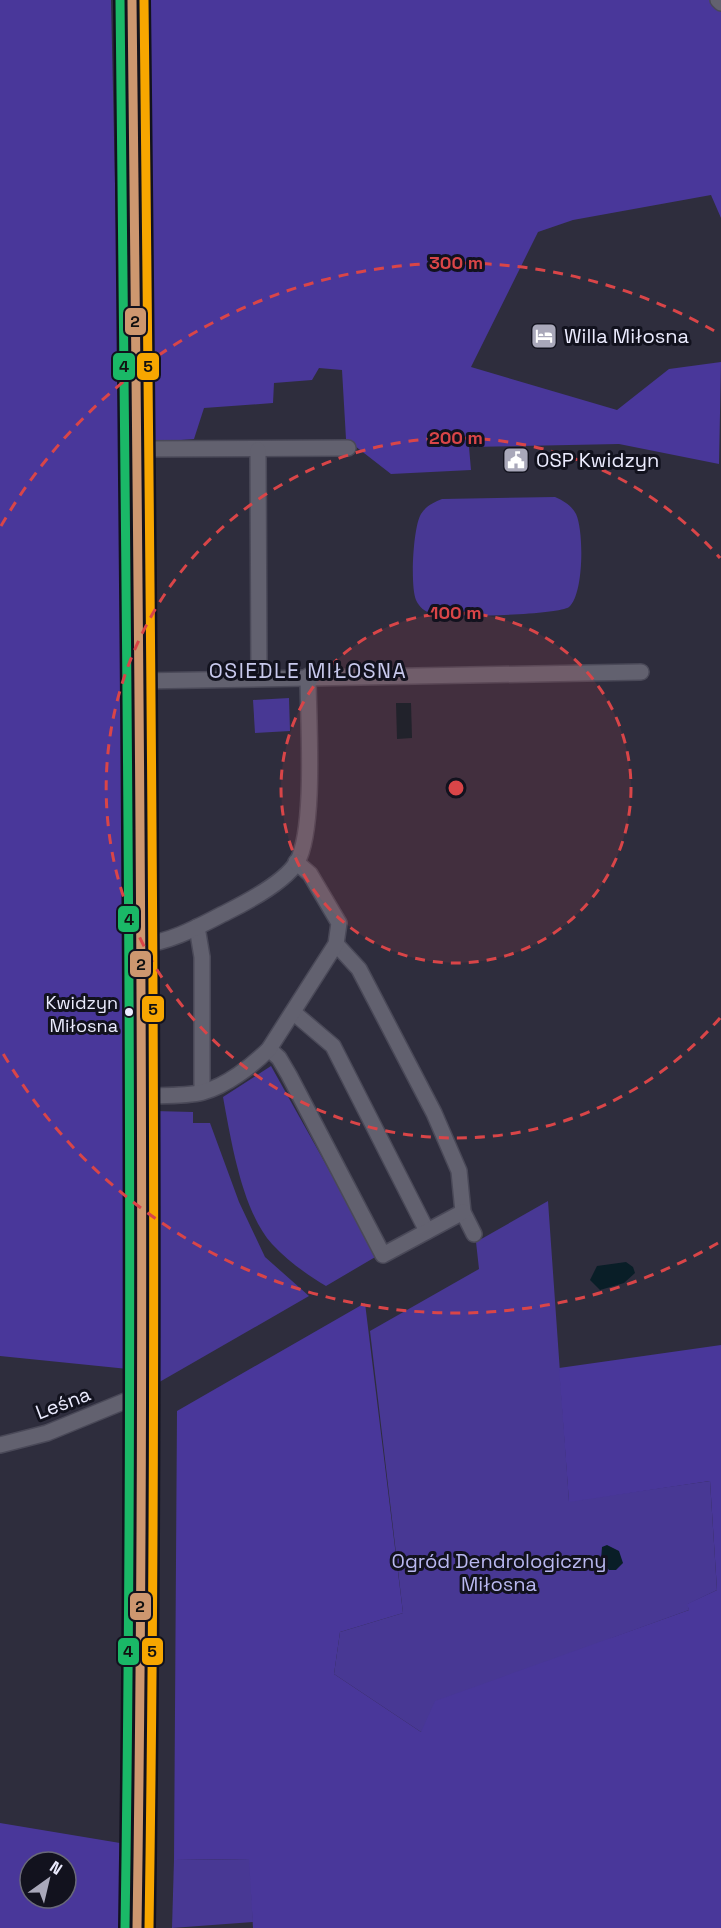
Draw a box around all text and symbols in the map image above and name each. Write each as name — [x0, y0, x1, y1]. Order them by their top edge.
text: 300 m — [429, 251, 483, 274]
line badge: 2 — [124, 307, 147, 336]
text: 2 — [130, 311, 140, 332]
hotel icon: Willa Miłosna — [529, 321, 559, 351]
place label: Willa Miłosna — [564, 323, 689, 349]
line badge: 4 — [112, 352, 136, 381]
line badge: 5 — [136, 352, 160, 381]
text: 4 — [119, 356, 129, 377]
text: 5 — [143, 356, 153, 377]
text: 200 m — [429, 426, 483, 449]
public building icon: OSP Kwidzyn — [501, 445, 531, 475]
place label: OSP Kwidzyn — [536, 447, 659, 473]
text: 100 m — [430, 601, 482, 624]
district label: OSIEDLE MIŁOSNA — [209, 657, 407, 684]
centre of rings — [446, 778, 466, 798]
line badge: 4 — [117, 905, 140, 933]
text: 4 — [124, 909, 134, 930]
line badge: 2 — [129, 950, 152, 978]
text: 2 — [136, 954, 146, 975]
place label: Kwidzyn Miłosna — [46, 991, 118, 1037]
line badge: 5 — [141, 995, 165, 1023]
text: 5 — [148, 999, 158, 1020]
marker: Kwidzyn Miłosna — [123, 1006, 135, 1018]
street label: Leśna — [32, 1381, 94, 1425]
park label: Ogród Dendrologiczny Miłosna — [392, 1548, 606, 1597]
line badge: 2 — [129, 1592, 152, 1621]
text: 2 — [135, 1596, 145, 1617]
line badge: 4 — [117, 1637, 140, 1666]
line badge: 5 — [141, 1637, 164, 1666]
text: 4 — [123, 1641, 133, 1662]
text: 5 — [147, 1641, 157, 1662]
north arrow — [18, 1850, 78, 1910]
text: N — [46, 1856, 66, 1880]

